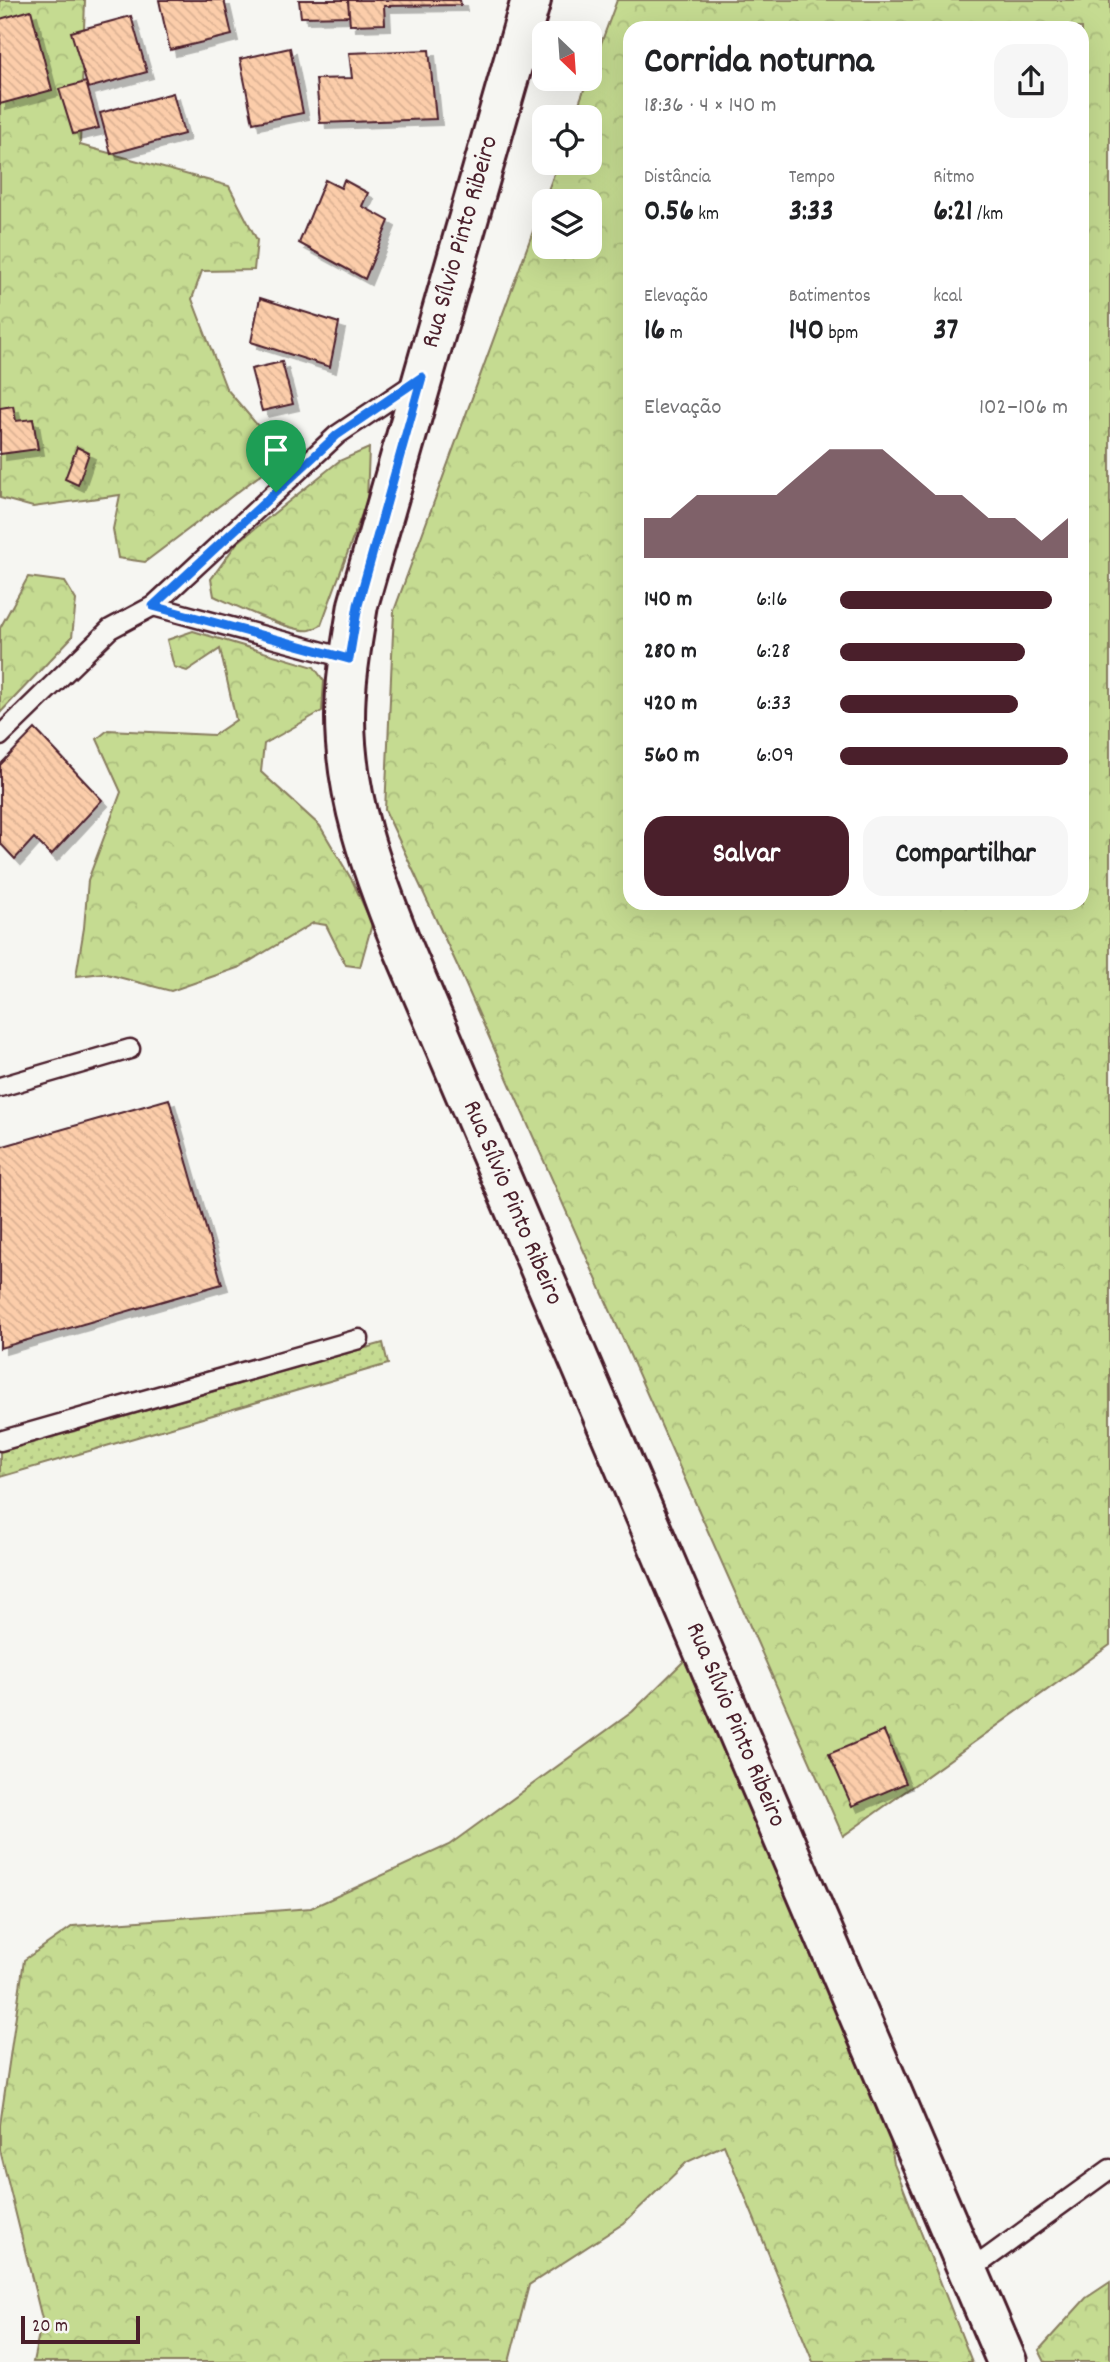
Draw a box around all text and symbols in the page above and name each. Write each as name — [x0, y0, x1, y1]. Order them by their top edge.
north arrow — [532, 21, 602, 91]
map controls — [532, 21, 602, 259]
text: Corrida noturna — [644, 36, 874, 91]
button: share — [994, 44, 1068, 118]
text: 18:36 · 4 × 140 m — [644, 90, 777, 123]
button: locate — [532, 105, 602, 175]
street label: Rua Sílvio Pinto Ribeiro — [413, 131, 509, 353]
text: Distância — [644, 165, 711, 192]
text: Tempo — [789, 165, 835, 192]
text: Ritmo — [933, 165, 975, 192]
button: layers — [532, 189, 602, 259]
text: 0.56 — [644, 192, 694, 235]
text: 3:33 — [789, 192, 834, 235]
text: 6:21 — [933, 192, 973, 235]
text: km — [694, 202, 719, 229]
text: /km — [973, 202, 1003, 229]
text: Elevação — [644, 284, 708, 311]
text: Batimentos — [789, 284, 871, 311]
text: kcal — [933, 284, 962, 311]
text: 16 — [644, 311, 665, 354]
text: 140 — [789, 311, 824, 354]
text: 37 — [933, 311, 958, 354]
text: m — [665, 321, 683, 348]
text: bpm — [824, 321, 858, 348]
text: Elevação — [644, 392, 721, 425]
text: 102–106 m — [979, 392, 1068, 425]
pin — [246, 420, 306, 492]
icon: arrive — [257, 431, 295, 469]
text: 140 m — [644, 584, 692, 617]
text: 6:16 — [756, 584, 787, 617]
text: 280 m — [644, 636, 697, 669]
text: 6:28 — [756, 636, 790, 669]
text: 420 m — [644, 688, 697, 721]
text: 6:33 — [756, 688, 792, 721]
text: 560 m — [644, 740, 700, 773]
text: 6:09 — [756, 740, 794, 773]
button: Salvar — [644, 816, 849, 896]
button: Compartilhar — [863, 816, 1068, 896]
street label: Rua Sílvio Pinto Ribeiro — [452, 1095, 572, 1311]
street label: Rua Sílvio Pinto Ribeiro — [675, 1617, 795, 1833]
scale bar — [21, 2313, 140, 2345]
text: 20 m — [32, 2314, 68, 2341]

